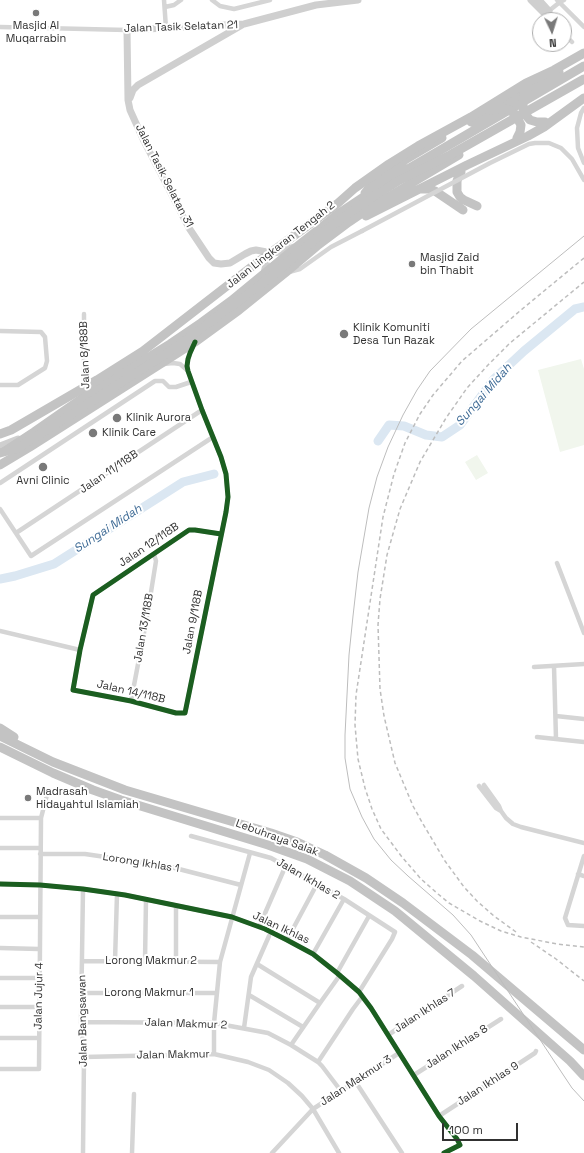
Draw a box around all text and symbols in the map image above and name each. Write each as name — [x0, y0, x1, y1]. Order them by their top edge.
marker: Masjid Al Muqarrabin — [31, 8, 41, 18]
north arrow — [532, 12, 572, 52]
street label: Jalan Tasik Selatan 21 — [124, 18, 238, 36]
place label: Masjid Al Muqarrabin — [6, 19, 66, 45]
text: N — [549, 36, 557, 50]
street label: Jalan Tasik Selatan 31 — [132, 122, 196, 230]
street label: Jalan Lingkaran Tengah 2 — [224, 199, 338, 291]
place label: Masjid Zaid bin Thabit — [420, 251, 479, 277]
marker: Masjid Zaid bin Thabit — [407, 259, 417, 269]
street label: Jalan 8/188B — [77, 321, 93, 389]
place label: Klinik Komuniti Desa Tun Razak — [353, 321, 435, 347]
marker: Klinik Komuniti Desa Tun Razak — [338, 328, 350, 340]
water label: Sungai Midah — [453, 361, 515, 429]
place label: Klinik Aurora — [126, 411, 191, 425]
marker: Klinik Aurora — [111, 412, 123, 424]
place label: Klinik Care — [102, 426, 156, 440]
marker: Klinik Care — [87, 427, 99, 439]
street label: Jalan 11/118B — [77, 448, 141, 496]
marker: Avni Clinic — [37, 461, 49, 473]
place label: Avni Clinic — [16, 474, 70, 488]
water label: Sungai Midah — [71, 502, 145, 556]
street label: Jalan 12/118B — [116, 520, 182, 570]
street label: Jalan 9/118B — [180, 589, 206, 655]
street label: Jalan 13/118B — [131, 592, 157, 664]
street label: Jalan 14/118B — [95, 678, 167, 706]
place label: Madrasah Hidayahtul Islamiah — [36, 785, 139, 811]
marker: Madrasah Hidayahtul Islamiah — [23, 793, 33, 803]
street label: Lebuhraya Salak — [234, 817, 320, 859]
street label: Lorong Ikhlas 1 — [102, 850, 180, 876]
street label: Jalan Ikhlas 2 — [274, 856, 342, 902]
street label: Jalan Ikhlas — [250, 909, 312, 947]
street label: Lorong Makmur 2 — [105, 954, 197, 968]
street label: Jalan Jujur 4 — [32, 962, 46, 1030]
street label: Jalan Bangsawan — [76, 975, 90, 1067]
street label: Lorong Makmur 1 — [104, 986, 194, 1000]
street label: Jalan Ikhlas 7 — [392, 986, 458, 1036]
street label: Jalan Makmur 2 — [144, 1016, 228, 1032]
street label: Jalan Ikhlas 8 — [424, 1022, 490, 1072]
street label: Jalan Makmur — [136, 1048, 210, 1062]
street label: Jalan Makmur 3 — [318, 1053, 394, 1109]
street label: Jalan Ikhlas 9 — [455, 1059, 521, 1109]
scale bar — [444, 1115, 520, 1141]
text: 100 m — [449, 1122, 483, 1138]

